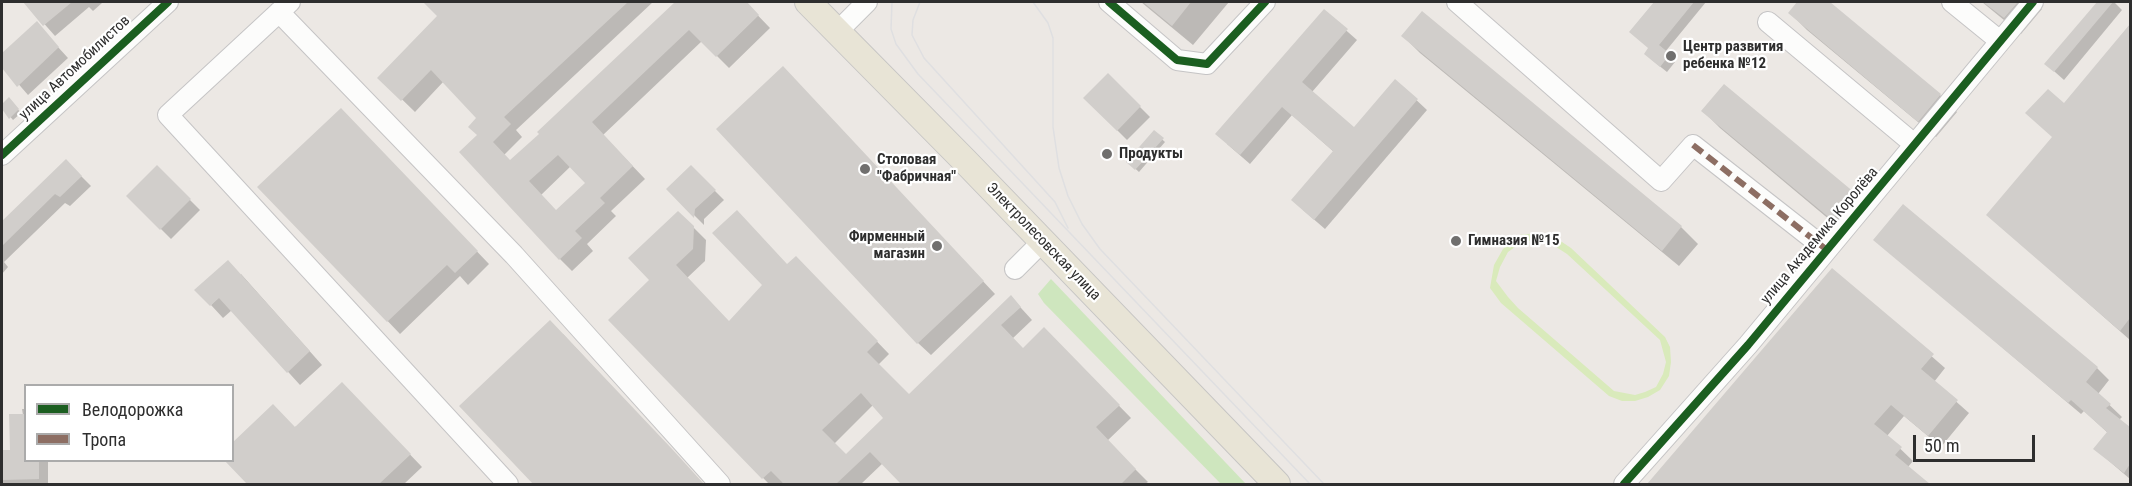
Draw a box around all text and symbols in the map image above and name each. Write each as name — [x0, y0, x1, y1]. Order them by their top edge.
street label: улица Автомобилистов — [16, 12, 134, 124]
place label: Центр развития ребенка №12 — [1683, 38, 1783, 73]
marker: Центр развития ребенка №12 — [1664, 49, 1678, 63]
place label: Продукты — [1119, 145, 1183, 163]
marker: Продукты — [1100, 147, 1114, 161]
place label: Столовая "Фабричная" — [877, 151, 956, 186]
marker: Столовая "Фабричная" — [858, 162, 872, 176]
street label: улица Академика Королёва — [1758, 164, 1882, 308]
street label: Электролесовская улица — [982, 179, 1104, 305]
place label: Фирменный магазин — [849, 228, 925, 263]
place label: Гимназия №15 — [1468, 232, 1559, 250]
marker: Гимназия №15 — [1449, 234, 1463, 248]
marker: Фирменный магазин — [930, 239, 944, 253]
legend — [24, 384, 234, 462]
text: Велодорожка — [82, 399, 183, 420]
scale bar — [1916, 423, 2038, 461]
text: Тропа — [82, 429, 126, 450]
text: 50 m — [1924, 435, 1959, 456]

